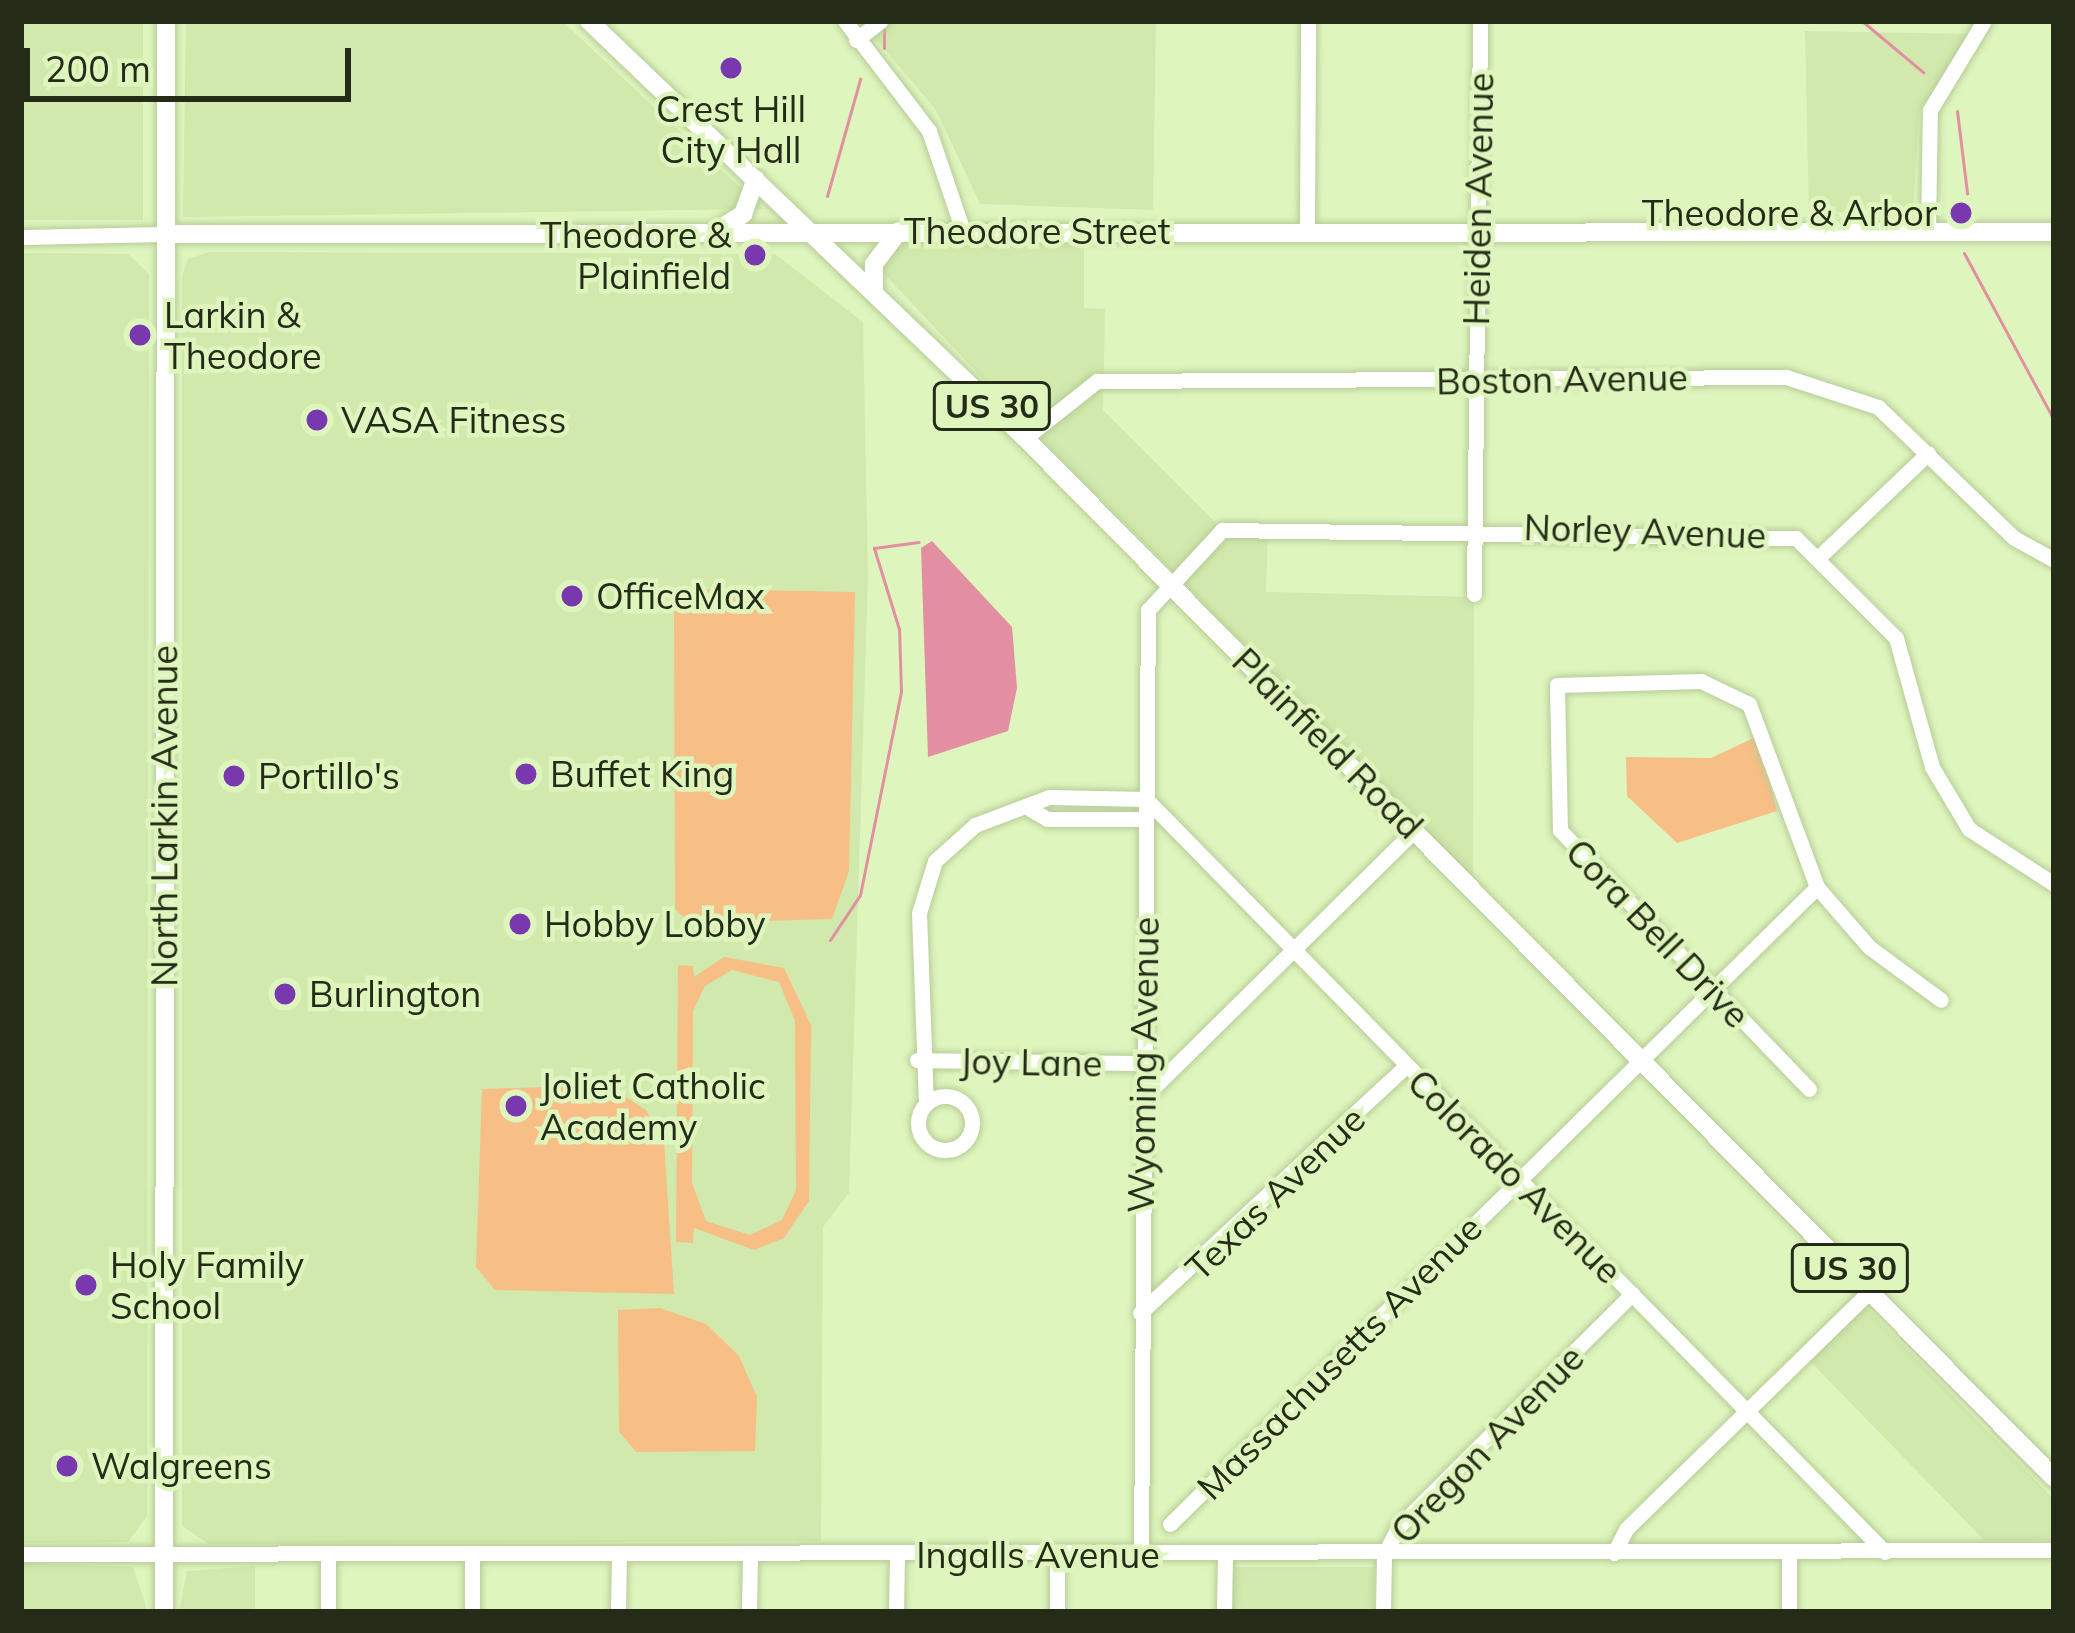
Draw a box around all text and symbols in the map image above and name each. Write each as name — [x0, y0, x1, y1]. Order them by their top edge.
scale bar — [30, 24, 357, 98]
text: 200 m — [45, 46, 151, 91]
marker: Crest Hill City Hall — [718, 55, 744, 81]
street label: Heiden Avenue — [1454, 72, 1502, 326]
place label: Crest Hill City Hall — [656, 86, 806, 171]
place label: Theodore & Arbor — [1642, 191, 1937, 235]
marker: Theodore & Arbor — [1948, 200, 1974, 226]
street label: Theodore Street — [904, 209, 1170, 253]
place label: Theodore & Plainfield — [540, 212, 731, 297]
marker: Theodore & Plainfield — [742, 242, 768, 268]
place label: Larkin & Theodore — [164, 292, 322, 377]
marker: Larkin & Theodore — [127, 322, 153, 348]
street label: Boston Avenue — [1436, 355, 1688, 403]
road number: US 30 — [932, 379, 1052, 433]
place label: VASA Fitness — [341, 398, 566, 442]
marker: VASA Fitness — [304, 407, 330, 433]
street label: Norley Avenue — [1523, 505, 1767, 557]
place label: OfficeMax — [596, 574, 765, 618]
marker: OfficeMax — [559, 583, 585, 609]
street label: Plainfield Road — [1224, 639, 1432, 847]
street label: North Larkin Avenue — [142, 645, 186, 987]
place label: Buffet King — [550, 752, 734, 796]
place label: Portillo's — [258, 754, 400, 798]
marker: Buffet King — [513, 761, 539, 787]
marker: Portillo's — [221, 763, 247, 789]
street label: Cora Bell Drive — [1557, 830, 1759, 1036]
place label: Hobby Lobby — [544, 902, 766, 946]
marker: Hobby Lobby — [507, 911, 533, 937]
street label: Wyoming Avenue — [1119, 917, 1167, 1213]
place label: Burlington — [309, 972, 481, 1016]
marker: Burlington — [272, 981, 298, 1007]
street label: Joy Lane — [959, 1039, 1103, 1085]
street label: Colorado Avenue — [1399, 1060, 1631, 1292]
place label: Joliet Catholic Academy — [540, 1063, 766, 1148]
marker: Joliet Catholic Academy — [503, 1093, 529, 1119]
street label: Texas Avenue — [1177, 1097, 1373, 1289]
street label: Massachusetts Avenue — [1188, 1206, 1490, 1508]
road number: US 30 — [1790, 1241, 1910, 1295]
place label: Holy Family School — [110, 1242, 304, 1327]
marker: Holy Family School — [73, 1272, 99, 1298]
street label: Oregon Avenue — [1382, 1336, 1592, 1552]
place label: Walgreens — [91, 1444, 272, 1488]
marker: Walgreens — [54, 1453, 80, 1479]
street label: Ingalls Avenue — [916, 1533, 1160, 1577]

